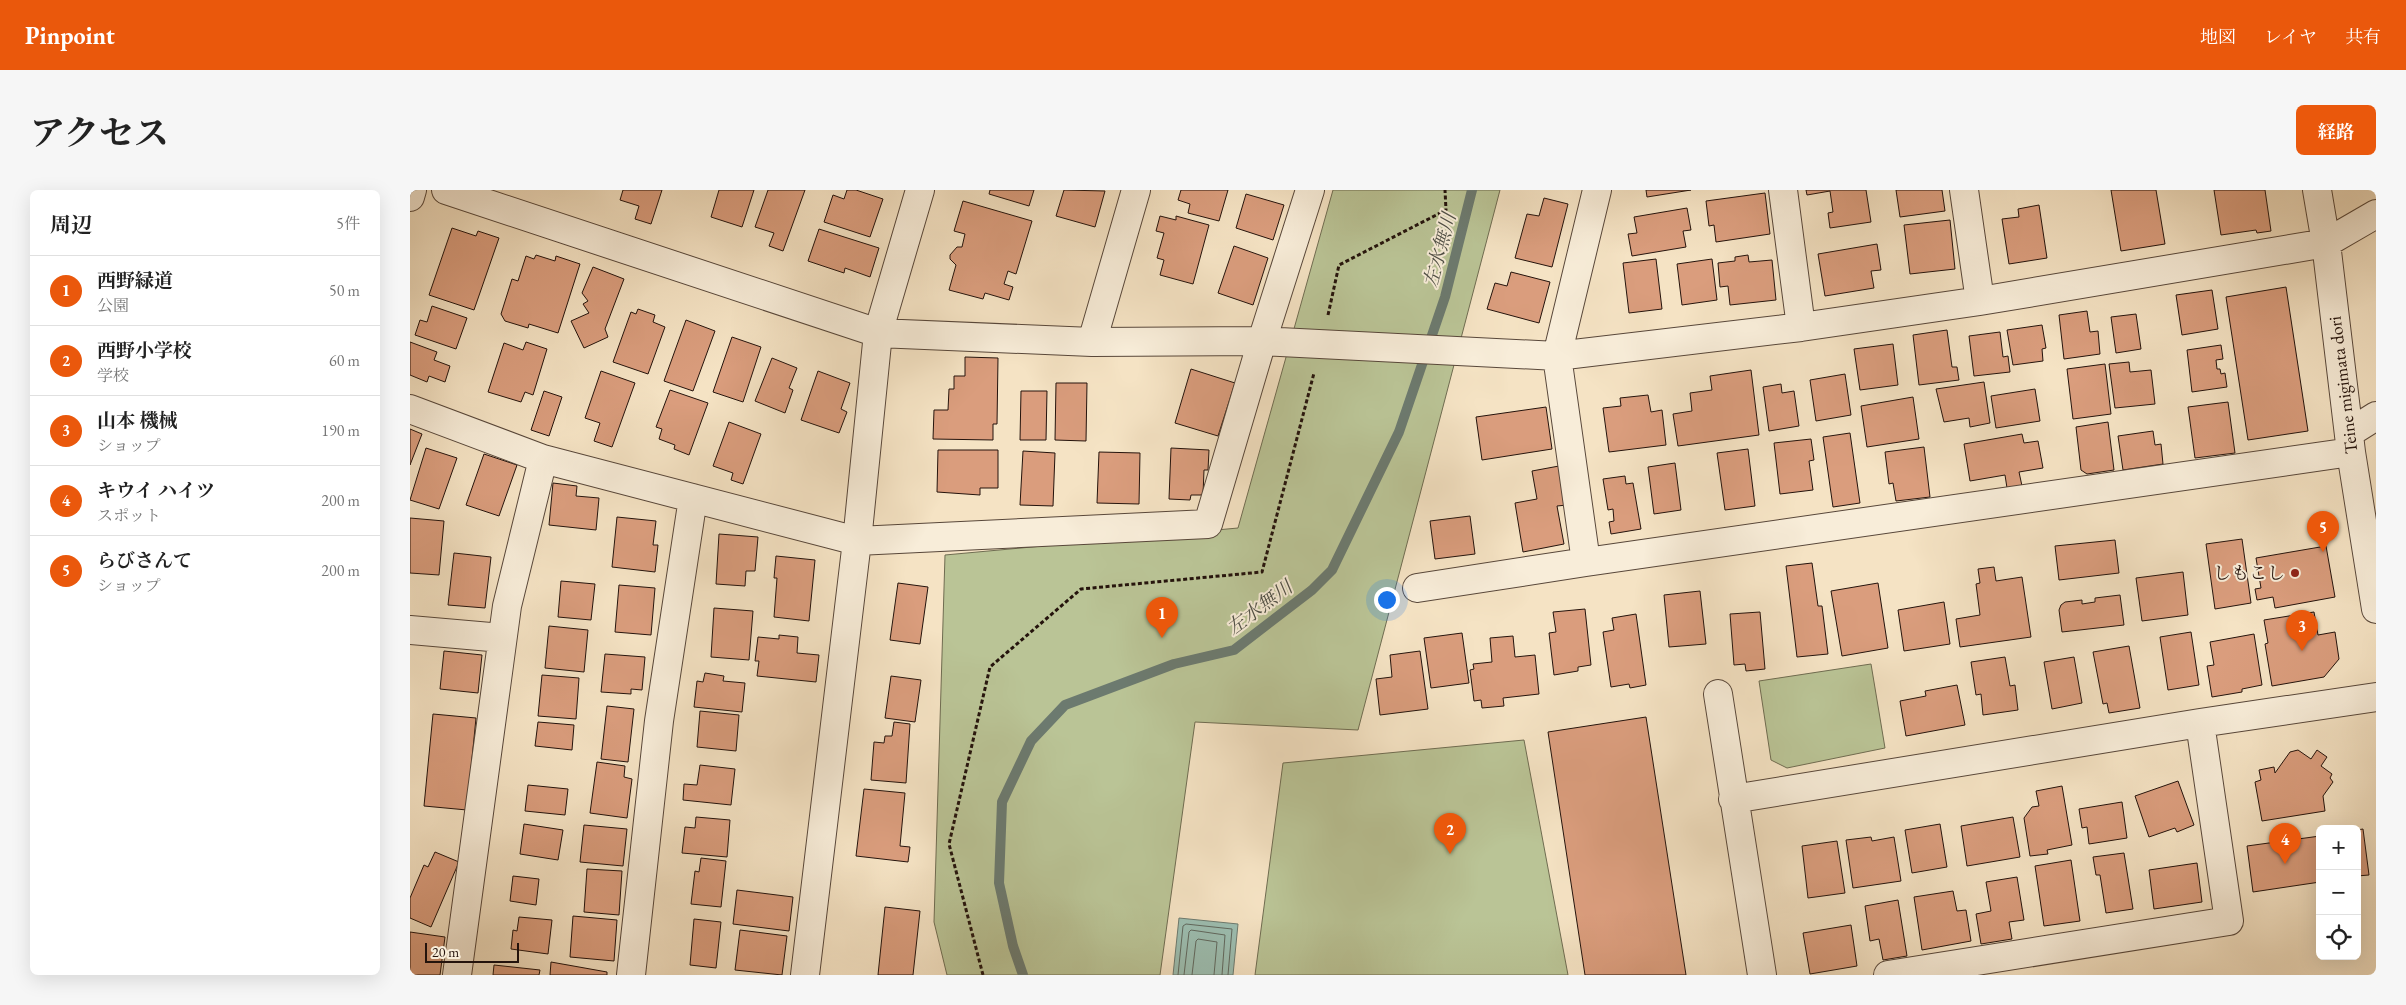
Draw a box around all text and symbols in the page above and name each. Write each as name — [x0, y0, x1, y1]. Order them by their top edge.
text: Pinpoint — [25, 20, 115, 51]
text: 地図 — [2200, 25, 2236, 48]
text: レイヤ — [2264, 25, 2317, 48]
text: 共有 — [2345, 25, 2381, 48]
button: 経路 — [2296, 105, 2376, 155]
text: アクセス — [30, 110, 169, 155]
water label: 左水無川 — [1418, 208, 1462, 290]
text: 周辺 — [50, 211, 92, 238]
text: 5件 — [336, 213, 360, 234]
text: 西野緑道 — [97, 268, 173, 293]
text: 1 — [62, 280, 70, 301]
text: 50 m — [329, 280, 360, 301]
text: 公園 — [97, 295, 129, 316]
street label: Teine migimata dori — [2323, 314, 2362, 455]
text: 西野小学校 — [97, 338, 192, 363]
text: 2 — [62, 350, 70, 371]
text: 60 m — [329, 350, 360, 371]
text: 学校 — [97, 365, 129, 386]
text: 山本 機械 — [97, 408, 178, 433]
text: 3 — [62, 420, 70, 441]
text: 190 m — [321, 420, 360, 441]
text: ショップ — [97, 435, 161, 456]
text: キウイ ハイツ — [97, 478, 215, 503]
text: 4 — [62, 490, 70, 511]
text: 200 m — [321, 490, 360, 511]
text: スポット — [97, 505, 161, 526]
pin: 5 — [2307, 511, 2339, 552]
text: らびさんて — [97, 548, 192, 573]
text: 5 — [62, 560, 70, 581]
text: 200 m — [321, 560, 360, 581]
place label: しもこし — [2213, 561, 2285, 584]
marker: しもこし — [2289, 567, 2301, 579]
water label: 左水無川 — [1221, 573, 1299, 640]
text: ショップ — [97, 575, 161, 596]
your location — [1374, 587, 1400, 613]
pin: 1 — [1146, 597, 1178, 638]
pin: 3 — [2286, 610, 2318, 651]
pin: 2 — [1434, 813, 1466, 854]
pin: 4 — [2269, 823, 2301, 864]
map controls — [2316, 825, 2361, 960]
button: + — [2316, 825, 2361, 870]
button: − — [2316, 870, 2361, 915]
button: locate — [2316, 915, 2361, 960]
scale bar — [425, 940, 519, 963]
text: 20 m — [432, 943, 459, 961]

